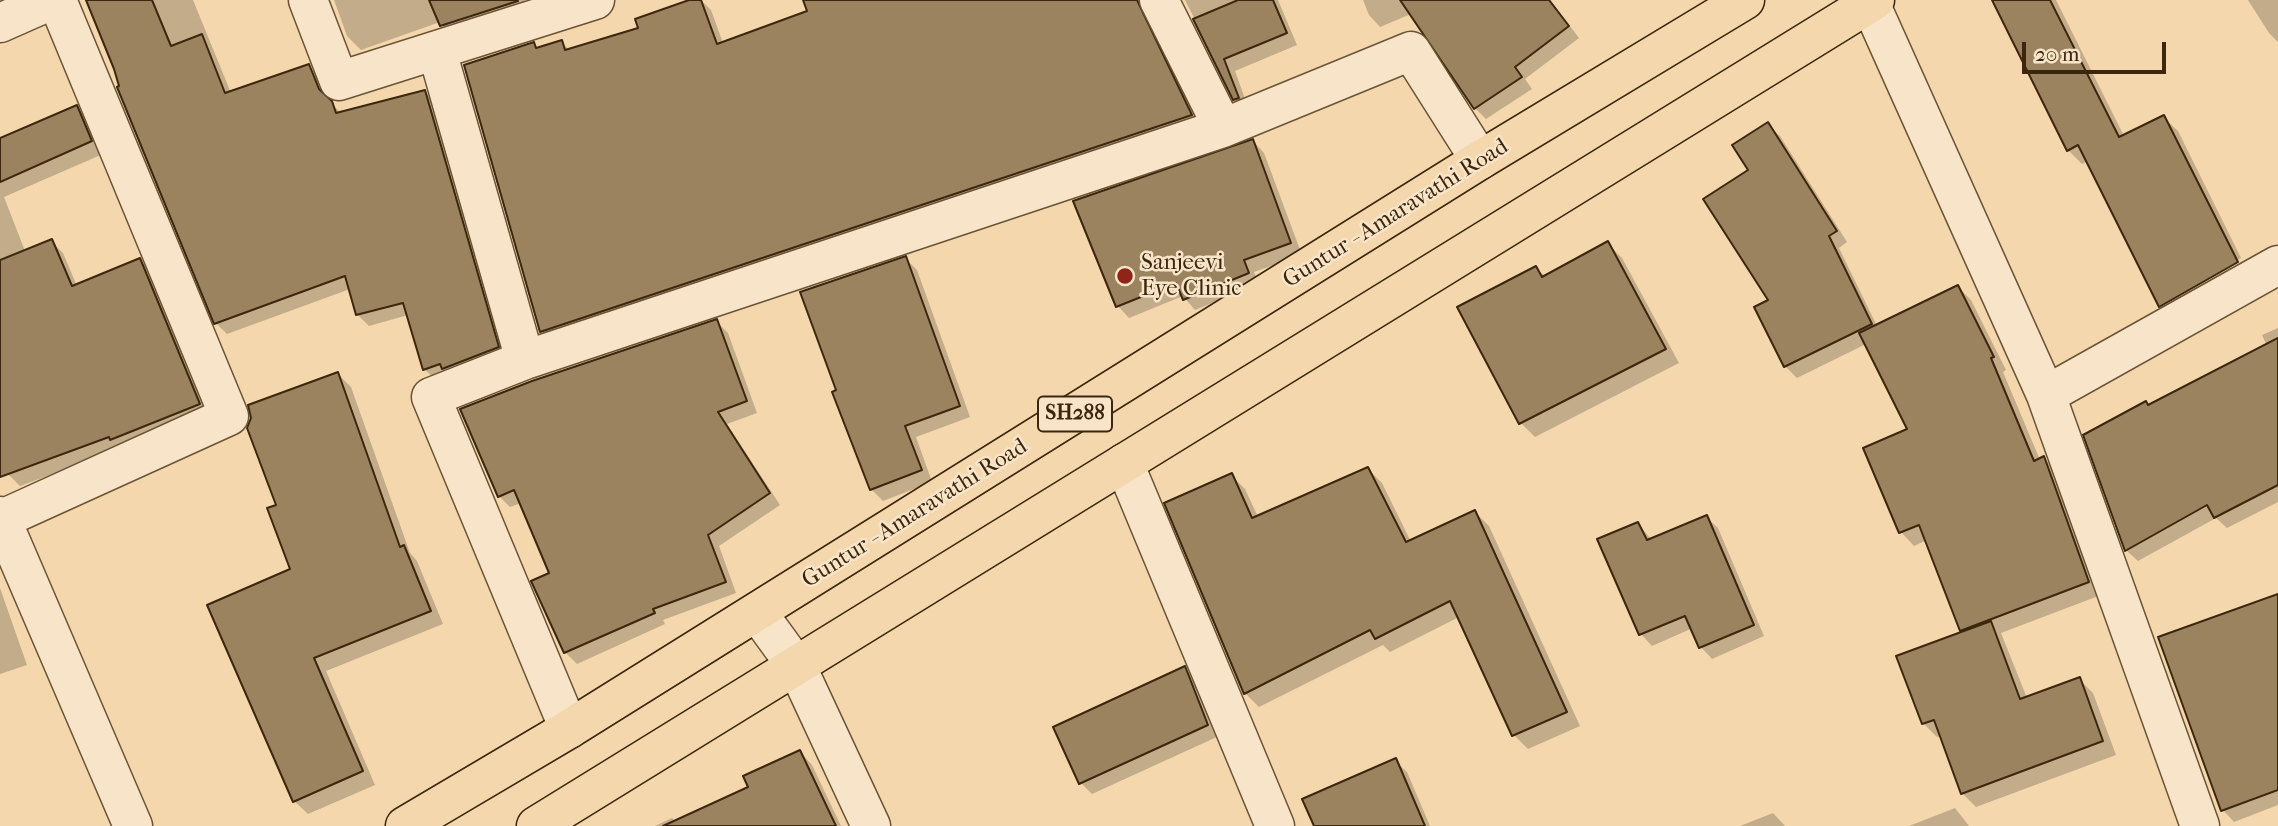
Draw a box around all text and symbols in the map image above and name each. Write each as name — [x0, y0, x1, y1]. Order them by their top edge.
scale bar — [2026, 28, 2170, 72]
text: 20 m — [2035, 42, 2079, 66]
street label: Guntur - Amaravathi Road — [1278, 133, 1514, 295]
place label: Sanjeevi Eye Clinic — [1141, 249, 1241, 303]
marker: Sanjeevi Eye Clinic — [1115, 266, 1135, 286]
road number: SH288 — [1038, 396, 1112, 432]
street label: Guntur - Amaravathi Road — [797, 433, 1033, 595]

